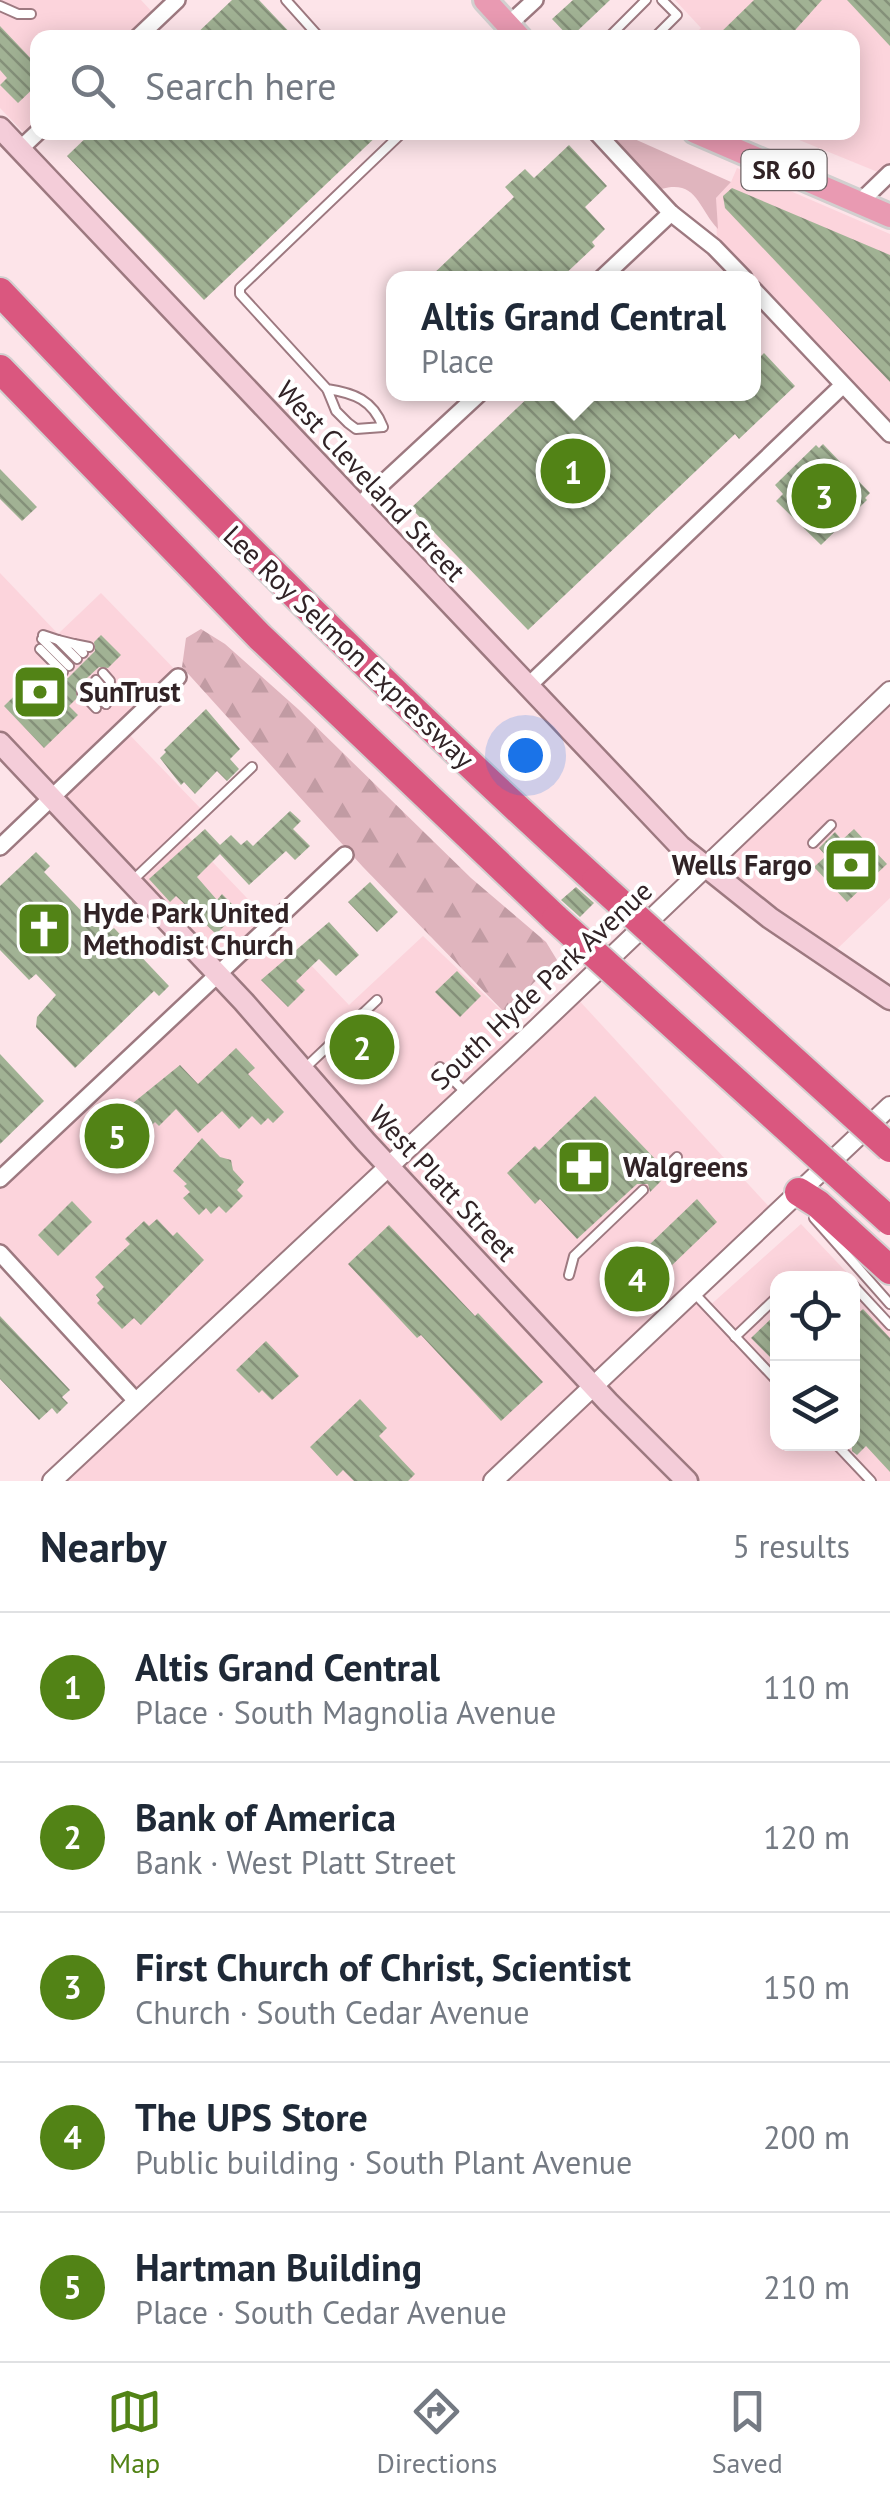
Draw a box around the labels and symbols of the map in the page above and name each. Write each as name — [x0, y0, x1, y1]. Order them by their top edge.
road number: SR 60 — [742, 150, 826, 190]
street label: West Cleveland Street — [269, 372, 474, 589]
pin: 1 — [540, 434, 606, 508]
pin: 3 — [792, 458, 856, 534]
street label: Lee Roy Selmon Expressway — [216, 517, 483, 776]
bank icon: SunTrust — [10, 662, 70, 722]
place label: SunTrust — [79, 673, 181, 710]
your location — [500, 730, 551, 781]
bank icon: Wells Fargo — [821, 835, 881, 895]
place label: Wells Fargo — [672, 846, 812, 883]
street label: South Hyde Park Avenue — [422, 872, 660, 1097]
place label: Hyde Park United Methodist Church — [83, 894, 294, 963]
church icon: Hyde Park United Methodist Church — [14, 899, 74, 959]
pin: 2 — [330, 1010, 394, 1084]
street label: West Platt Street — [361, 1097, 526, 1269]
pin: 5 — [84, 1098, 150, 1174]
pharmacy icon: Walgreens — [554, 1137, 614, 1197]
place label: Walgreens — [623, 1148, 748, 1185]
pin: 4 — [604, 1242, 670, 1316]

